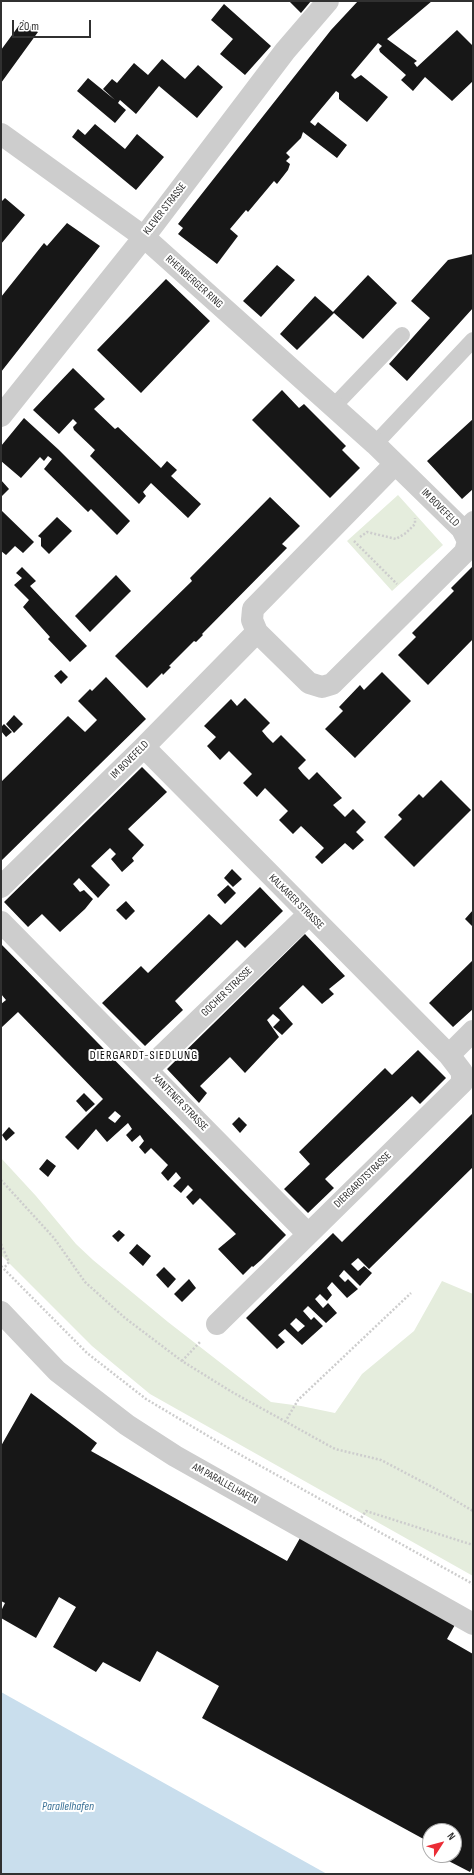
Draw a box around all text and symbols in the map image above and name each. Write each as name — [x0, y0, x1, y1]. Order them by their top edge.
scale bar — [14, 12, 93, 38]
text: 20 m — [19, 19, 39, 34]
street label: KLEVER STRASSE — [141, 180, 189, 238]
street label: RHEINBERGER RING — [163, 253, 225, 311]
street label: IM BOVEFELD — [418, 486, 462, 530]
street label: IM BOVEFELD — [108, 738, 152, 782]
street label: KALKARER STRASSE — [266, 872, 326, 932]
street label: GOCHER STRASSE — [199, 964, 255, 1020]
district label: DIERGARDT-SIEDLUNG — [90, 1049, 198, 1063]
street label: XANTENER STRASSE — [150, 1072, 210, 1134]
street label: DIERGARDTSTRASSE — [332, 1149, 394, 1211]
street label: AM PARALLELHAFEN — [190, 1460, 260, 1508]
water label: Parallelhafen — [42, 1800, 94, 1814]
north arrow — [422, 1823, 462, 1863]
text: N — [444, 1830, 458, 1842]

